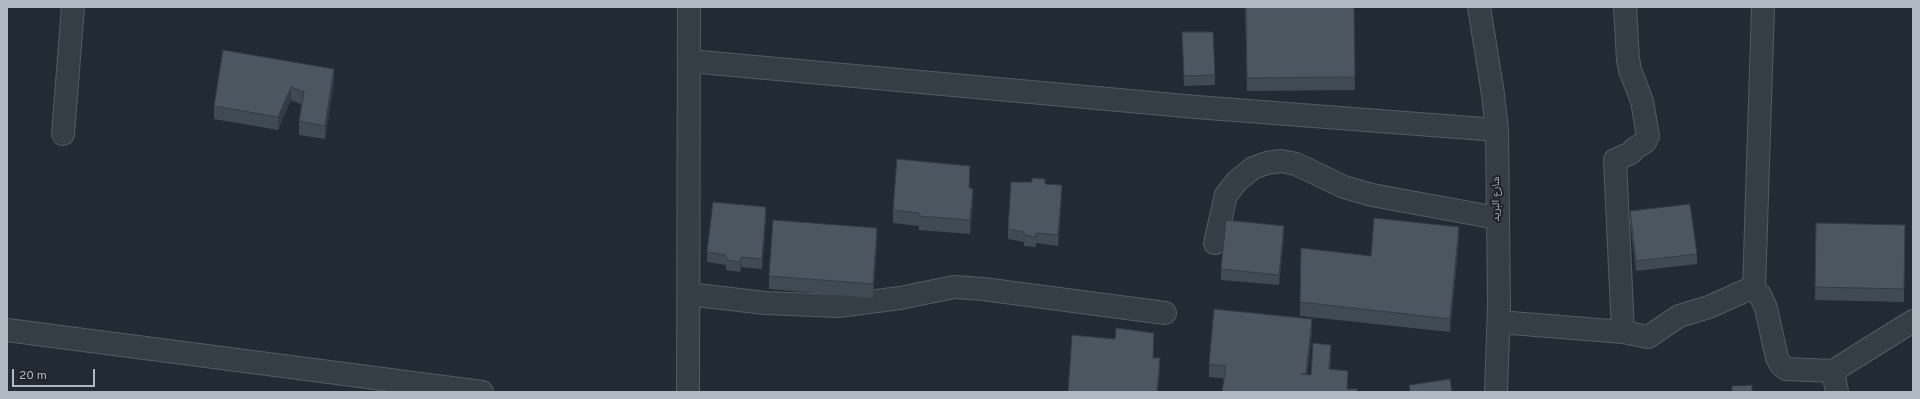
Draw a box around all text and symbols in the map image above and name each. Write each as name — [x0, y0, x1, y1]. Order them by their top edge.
street label: شارع البريد — [1490, 176, 1504, 222]
scale bar — [14, 361, 97, 387]
text: 20 m — [19, 368, 47, 384]

